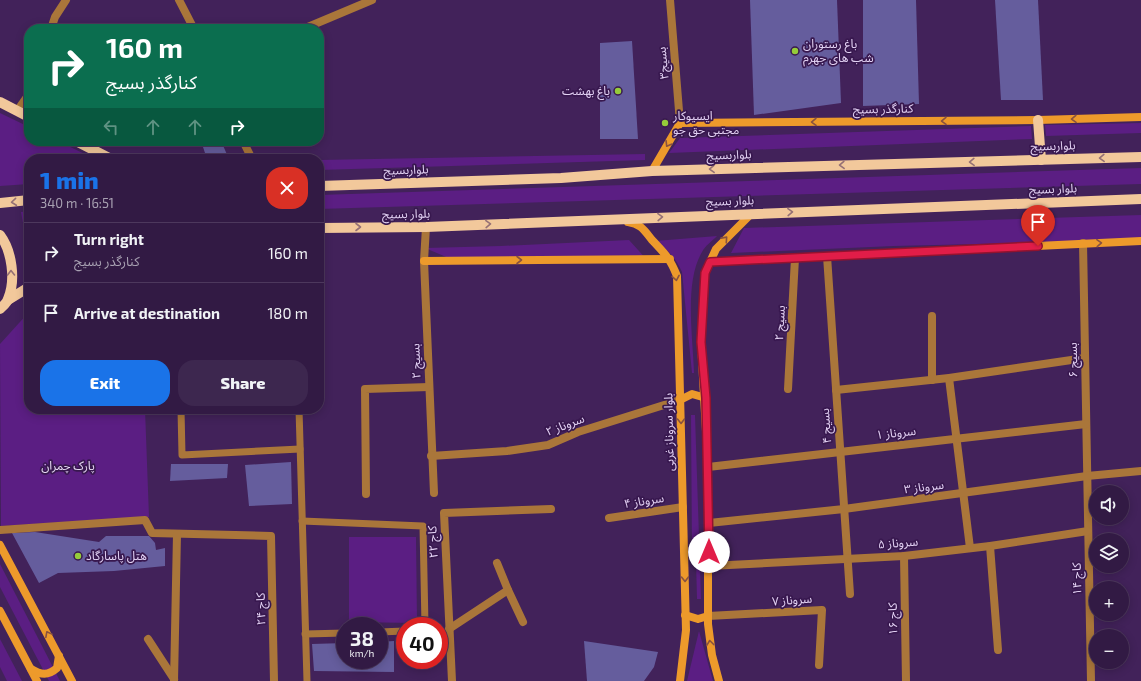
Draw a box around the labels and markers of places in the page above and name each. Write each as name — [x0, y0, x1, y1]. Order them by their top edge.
place label: باغ رستوران شب های جهرم — [803, 36, 874, 67]
marker: باغ رستوران شب های جهرم — [790, 46, 800, 56]
place label: باغ بهشت — [562, 83, 610, 100]
marker: باغ بهشت — [613, 86, 623, 96]
place label: ایسیوکار مجتبی حق جو — [672, 108, 739, 138]
marker: ایسیوکار مجتبی حق جو — [660, 118, 670, 128]
pin — [1021, 205, 1055, 246]
place label: هتل پاسارگاد — [86, 548, 147, 564]
marker: هتل پاسارگاد — [73, 551, 83, 561]

